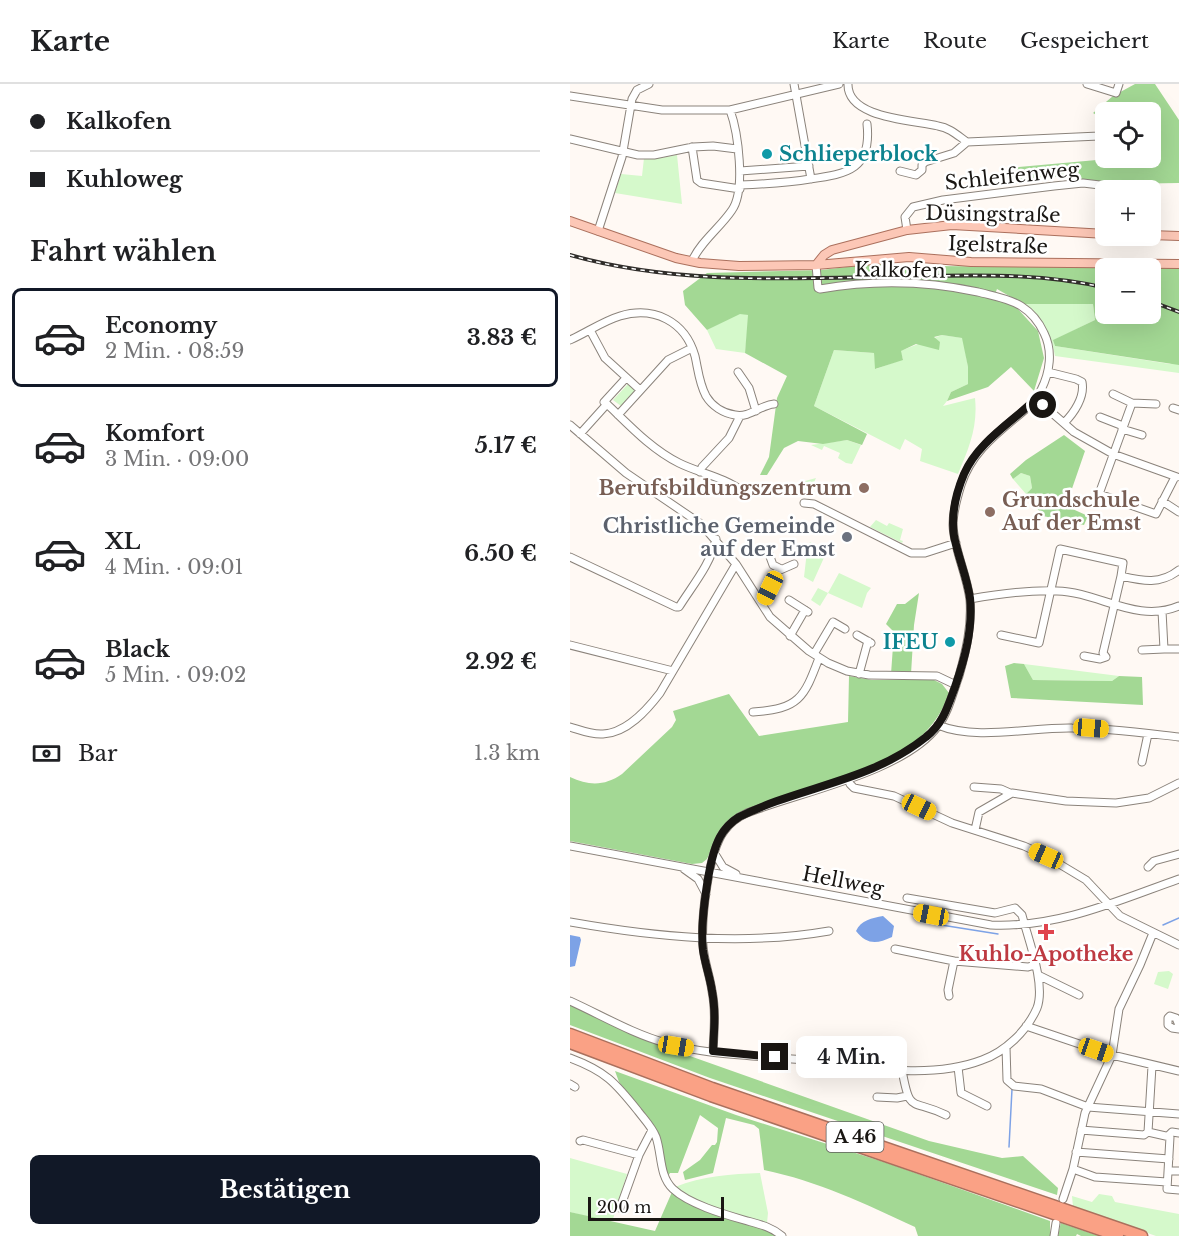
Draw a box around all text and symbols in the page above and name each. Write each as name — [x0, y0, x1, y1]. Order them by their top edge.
text: Karte — [30, 24, 110, 59]
text: Karte — [832, 28, 890, 54]
text: Route — [923, 28, 987, 54]
text: Gespeichert — [1020, 28, 1149, 54]
map controls — [1095, 102, 1161, 324]
button: locate — [1095, 102, 1161, 168]
text: Kalkofen — [66, 108, 171, 135]
place label: Schlieperblock — [779, 142, 938, 166]
marker: Schlieperblock — [760, 147, 774, 161]
street label: Schleifenweg — [944, 157, 1081, 195]
text: Kuhloweg — [66, 166, 182, 193]
button: + — [1095, 180, 1161, 246]
street label: Düsingstraße — [925, 201, 1061, 227]
street label: Igelstraße — [948, 231, 1048, 259]
text: Fahrt wählen — [30, 235, 216, 268]
street label: Kalkofen — [854, 257, 946, 283]
button: − — [1095, 258, 1161, 324]
icon: car — [33, 311, 87, 365]
text: Economy — [105, 312, 217, 339]
text: 3.83 € — [467, 324, 537, 351]
text: 2 Min. · 08:59 — [105, 339, 244, 363]
route start — [1029, 391, 1056, 418]
icon: car — [33, 419, 87, 473]
text: Komfort — [105, 420, 205, 447]
text: 5.17 € — [475, 432, 537, 459]
text: 3 Min. · 09:00 — [105, 447, 249, 471]
place label: Berufsbildungszentrum — [599, 476, 852, 500]
marker: Berufsbildungszentrum — [857, 481, 871, 495]
place label: Grundschule Auf der Emst — [1001, 488, 1141, 535]
marker: Grundschule Auf der Emst — [983, 505, 997, 519]
place label: Christliche Gemeinde auf der Emst — [603, 514, 835, 561]
icon: car — [33, 527, 87, 581]
text: XL — [105, 528, 140, 555]
marker: Christliche Gemeinde auf der Emst — [840, 530, 854, 544]
text: 6.50 € — [464, 540, 537, 567]
text: 4 Min. · 09:01 — [105, 555, 243, 579]
car — [754, 568, 786, 608]
place label: IFEU — [883, 630, 938, 654]
icon: car — [33, 635, 87, 689]
marker: IFEU — [943, 635, 957, 649]
text: Black — [105, 636, 170, 663]
text: 2.92 € — [465, 648, 537, 675]
text: 5 Min. · 09:02 — [105, 663, 246, 687]
car — [1072, 717, 1110, 739]
icon: cash — [30, 737, 63, 770]
text: Bar — [78, 740, 118, 767]
text: 1.3 km — [474, 741, 540, 765]
car — [899, 791, 939, 823]
car — [1026, 840, 1066, 872]
street label: Hellweg — [800, 861, 887, 901]
car — [912, 903, 950, 927]
marker: Kuhlo-Apotheke — [1039, 925, 1053, 939]
place label: Kuhlo-Apotheke — [958, 942, 1134, 966]
car — [657, 1034, 695, 1058]
callout: 4 Min. — [796, 1036, 907, 1078]
car — [1076, 1036, 1116, 1064]
route end — [761, 1043, 788, 1070]
text: 4 Min. — [817, 1045, 886, 1069]
road number: A 46 — [826, 1122, 884, 1152]
button: Bestätigen — [30, 1155, 540, 1224]
scale bar — [588, 1194, 724, 1222]
text: 200 m — [597, 1197, 651, 1217]

